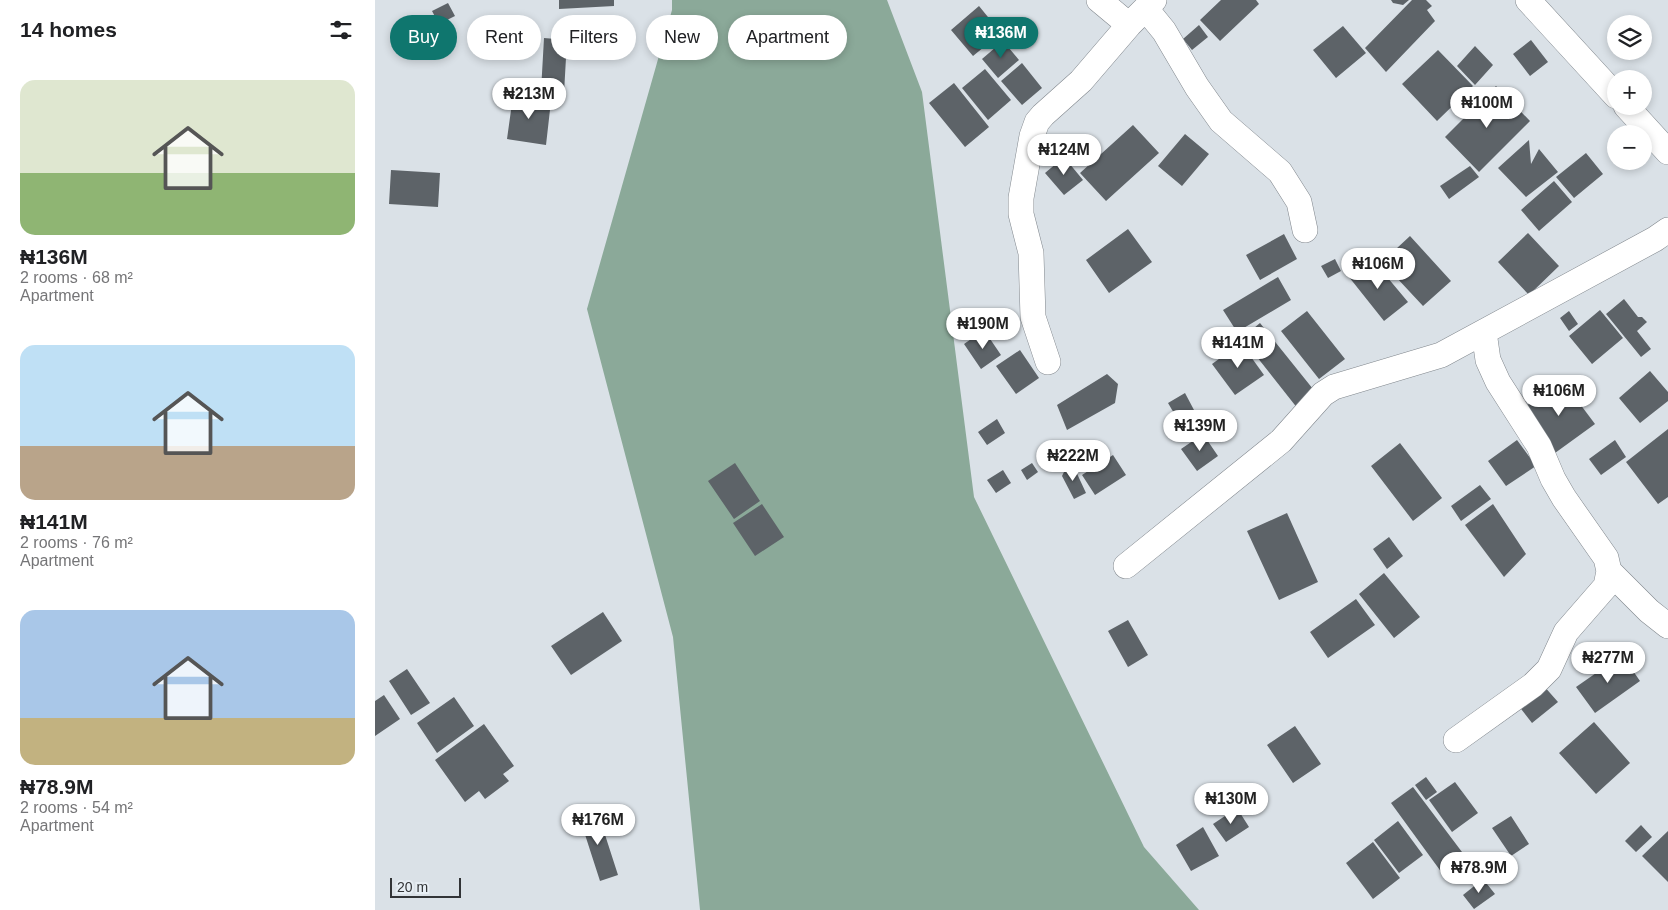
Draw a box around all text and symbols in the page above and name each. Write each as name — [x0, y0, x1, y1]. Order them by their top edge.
chip: Buy — [390, 15, 457, 60]
chip: Rent — [467, 15, 541, 60]
chip: Filters — [551, 15, 636, 60]
chip: New — [646, 15, 718, 60]
chip: Apartment — [728, 15, 847, 60]
map controls — [1607, 15, 1652, 170]
button: layers — [1607, 15, 1652, 60]
icon: filters — [327, 16, 355, 44]
pin: ₦136M — [966, 17, 1036, 59]
text: 14 homes — [20, 18, 117, 41]
text: ₦136M — [975, 24, 1027, 41]
button: + — [1607, 70, 1652, 115]
pin: ₦213M — [494, 78, 564, 120]
text: ₦213M — [503, 85, 555, 102]
pin: ₦100M — [1452, 86, 1522, 129]
text: ₦100M — [1461, 94, 1513, 111]
icon: home — [143, 113, 233, 203]
button: − — [1607, 125, 1652, 170]
pin: ₦124M — [1029, 134, 1099, 176]
text: ₦124M — [1038, 141, 1090, 158]
text: ₦136M — [20, 245, 88, 268]
pin: ₦106M — [1343, 248, 1413, 290]
text: ₦106M — [1352, 255, 1404, 272]
text: 2 rooms · 68 m² — [20, 269, 133, 286]
text: Apartment — [20, 287, 94, 304]
pin: ₦190M — [948, 308, 1018, 350]
text: ₦190M — [957, 315, 1009, 332]
pin: ₦141M — [1203, 326, 1273, 369]
text: ₦141M — [1212, 334, 1264, 351]
pin: ₦106M — [1524, 374, 1594, 417]
icon: home — [143, 378, 233, 468]
text: ₦106M — [1533, 382, 1585, 399]
pin: ₦139M — [1165, 410, 1235, 452]
text: ₦139M — [1174, 417, 1226, 434]
pin: ₦222M — [1038, 440, 1108, 482]
text: ₦222M — [1047, 447, 1099, 464]
text: ₦141M — [20, 510, 88, 533]
text: 2 rooms · 76 m² — [20, 534, 133, 551]
text: Apartment — [20, 552, 94, 569]
pin: ₦277M — [1573, 642, 1643, 684]
icon: home — [143, 643, 233, 733]
text: ₦277M — [1582, 649, 1634, 666]
text: ₦78.9M — [20, 775, 94, 798]
pin: ₦130M — [1196, 782, 1266, 825]
text: ₦130M — [1205, 790, 1257, 807]
text: 2 rooms · 54 m² — [20, 799, 133, 816]
pin: ₦176M — [563, 804, 633, 846]
text: ₦176M — [572, 811, 624, 828]
text: Apartment — [20, 817, 94, 834]
pin: ₦78.9M — [1438, 852, 1520, 894]
text: ₦78.9M — [1451, 859, 1507, 876]
scale bar — [390, 875, 461, 898]
text: 20 m — [397, 879, 428, 895]

